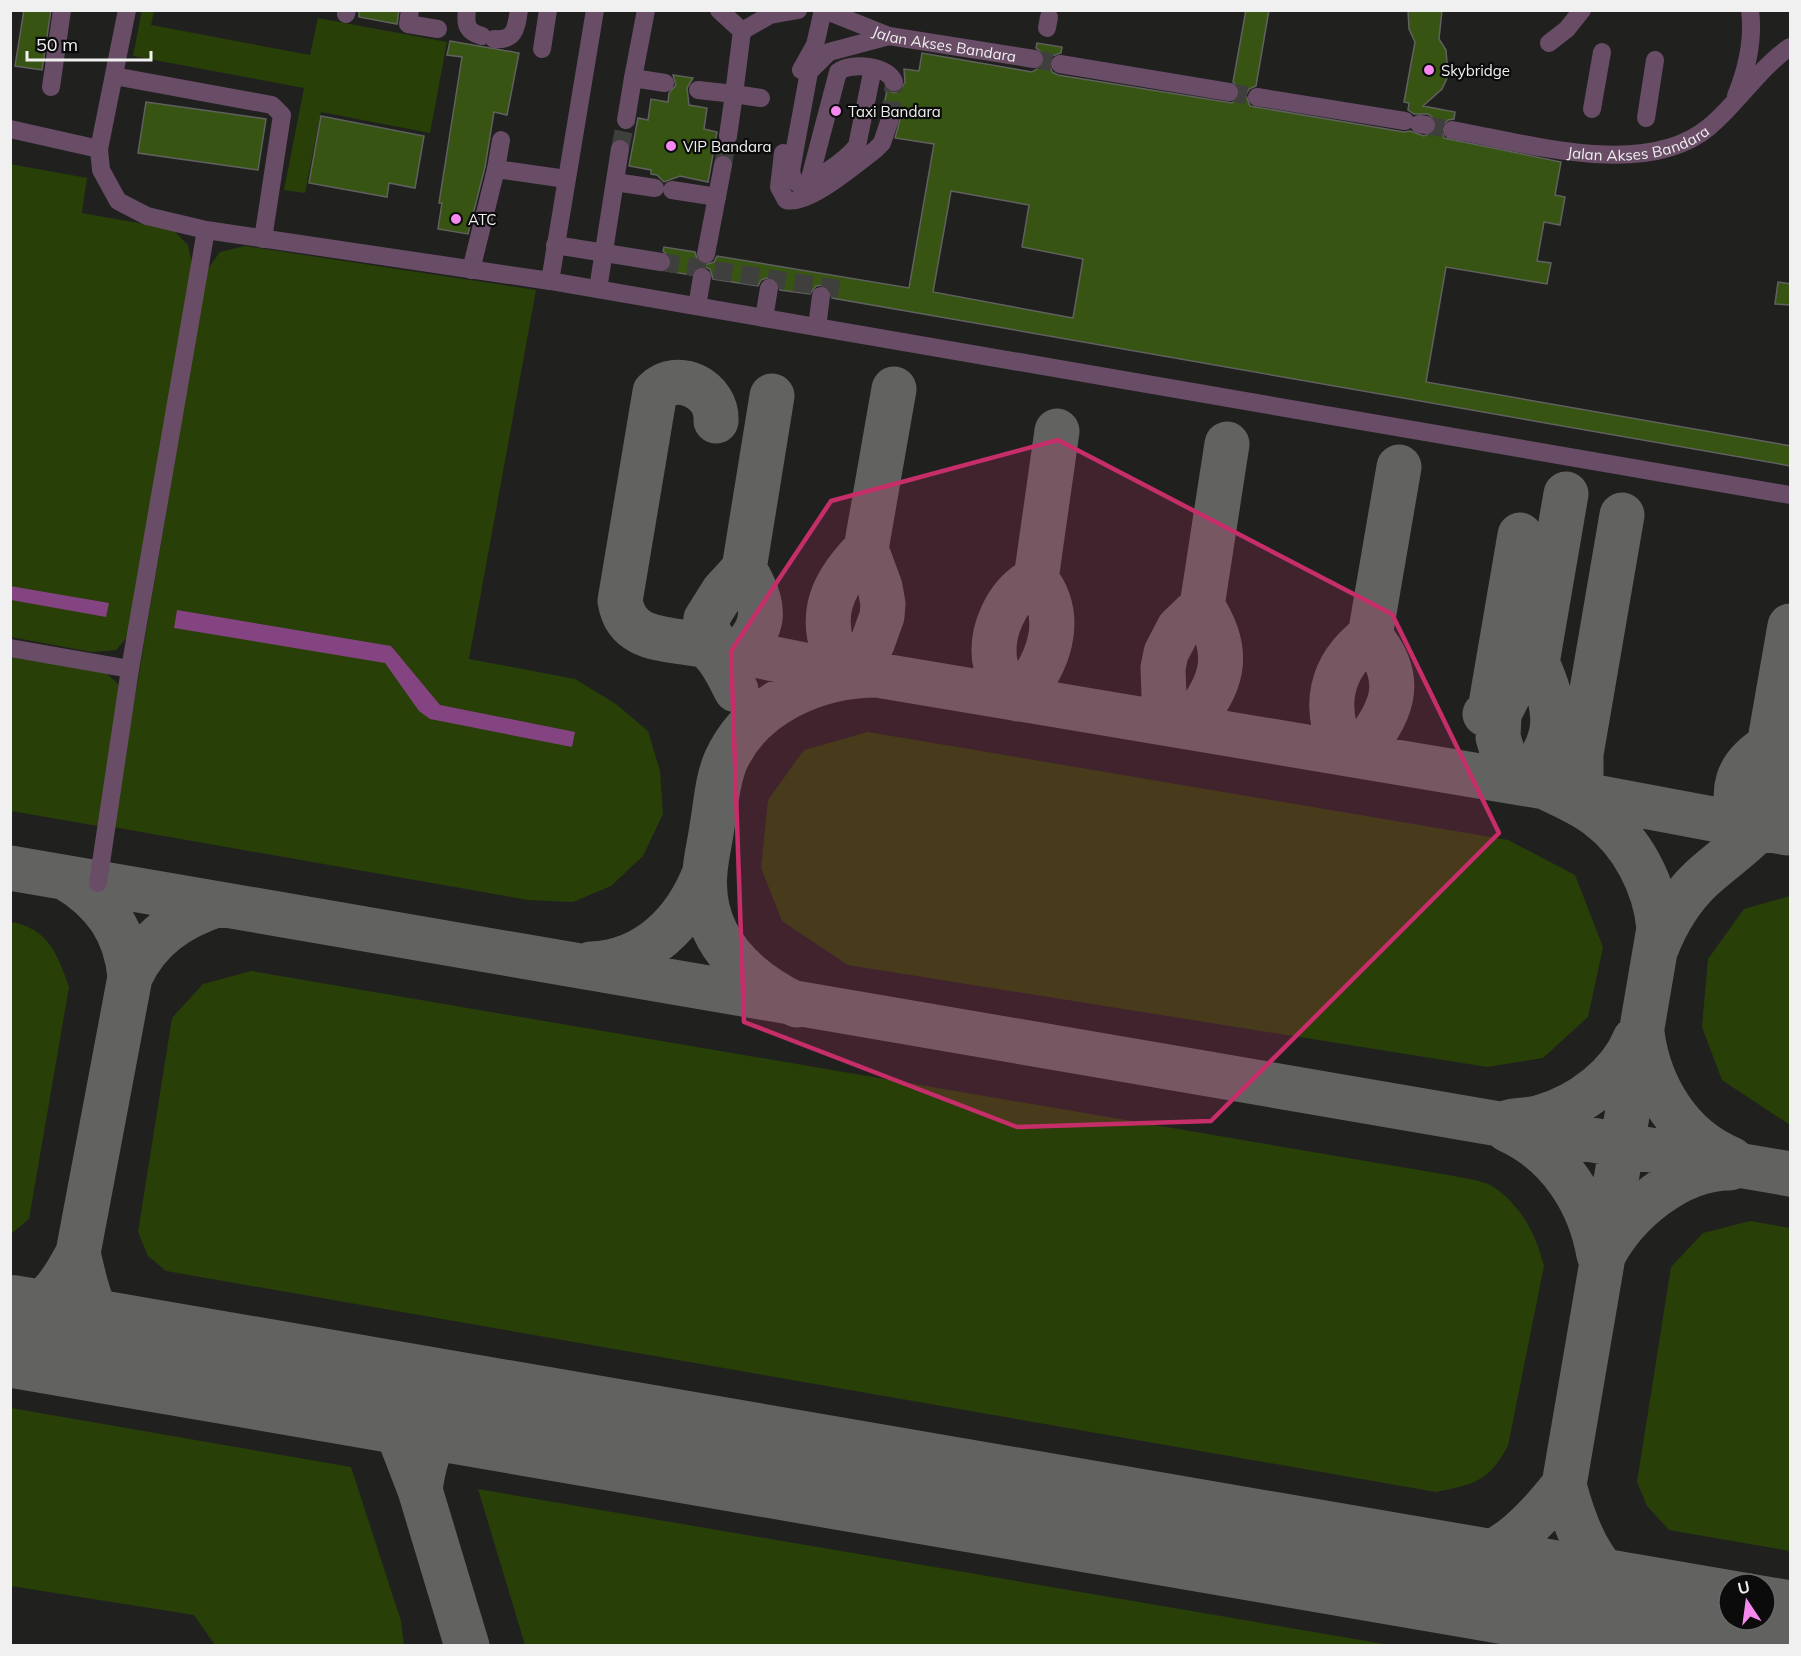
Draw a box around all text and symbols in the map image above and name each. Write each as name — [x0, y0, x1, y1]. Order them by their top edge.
street label: Jalan Akses Bandara — [870, 21, 1018, 66]
scale bar — [27, 24, 152, 62]
text: 50 m — [36, 33, 78, 56]
place label: Skybridge — [1441, 61, 1510, 80]
marker: Skybridge — [1422, 63, 1436, 77]
place label: Taxi Bandara — [848, 102, 941, 121]
marker: Taxi Bandara — [829, 104, 843, 118]
street label: Jalan Akses Bandara — [1566, 121, 1713, 164]
place label: VIP Bandara — [683, 137, 771, 156]
marker: VIP Bandara — [664, 139, 678, 153]
place label: ATC — [468, 210, 497, 229]
marker: ATC — [449, 212, 463, 226]
north arrow — [1717, 1572, 1777, 1632]
text: U — [1736, 1576, 1752, 1598]

